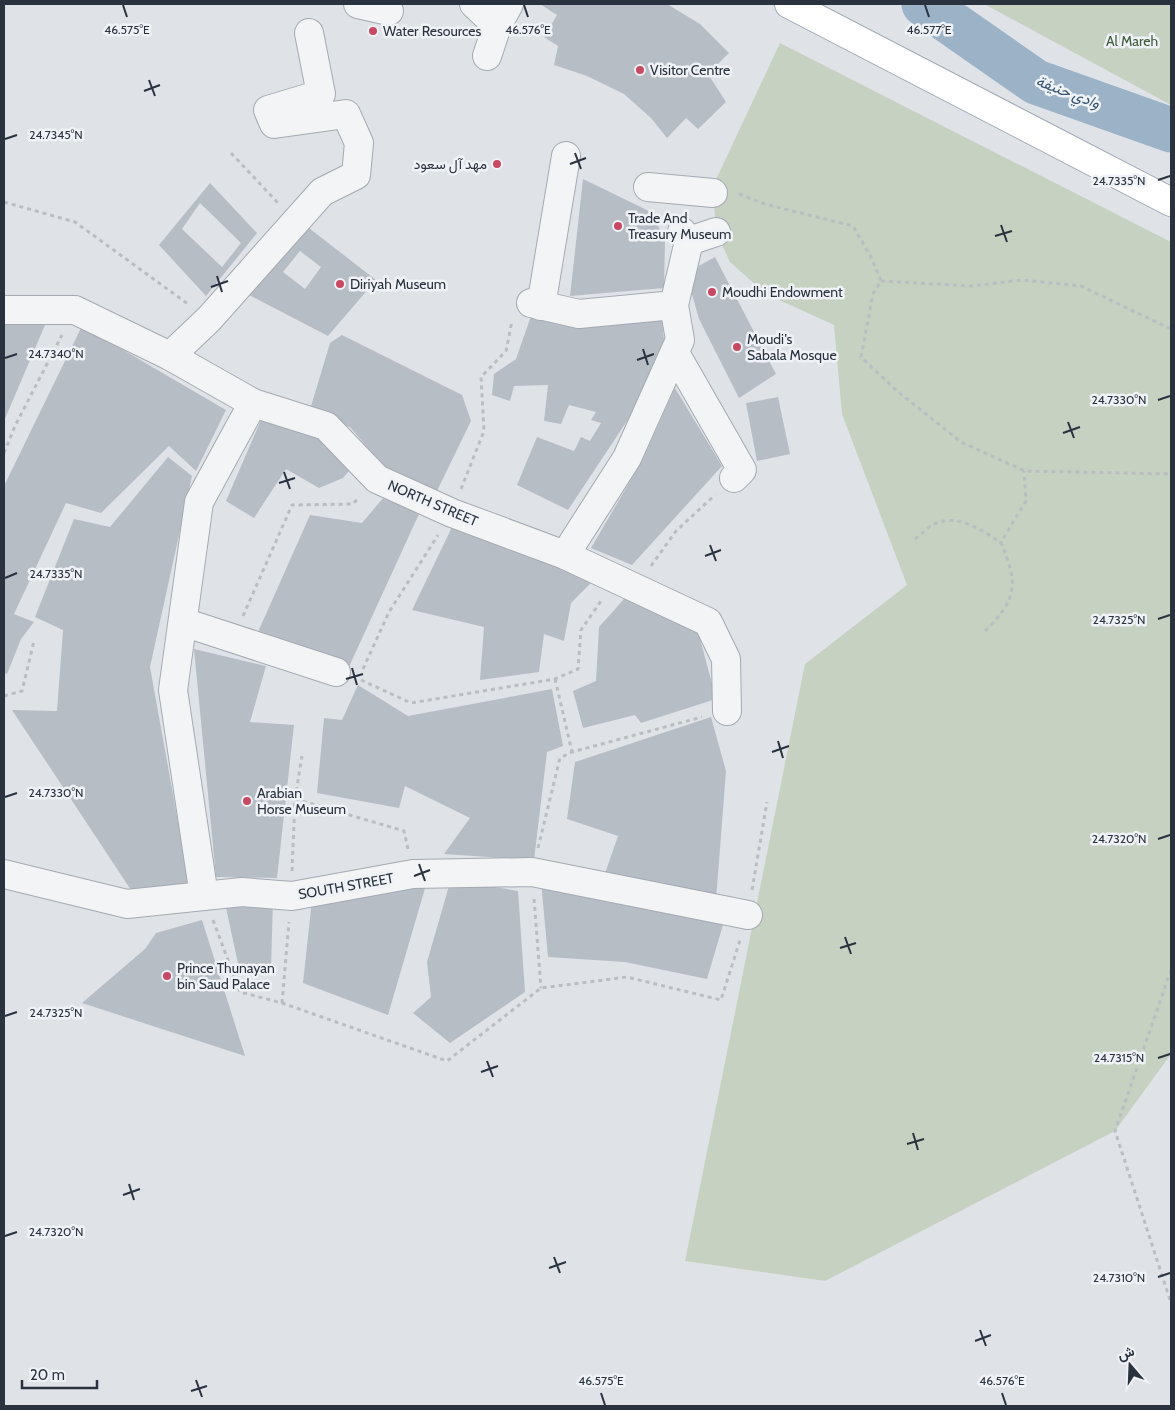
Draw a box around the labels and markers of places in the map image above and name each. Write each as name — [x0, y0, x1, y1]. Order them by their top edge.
place label: Water Resources — [383, 22, 482, 40]
marker: Water Resources — [367, 25, 379, 37]
place label: Visitor Centre — [650, 61, 730, 79]
marker: Visitor Centre — [634, 64, 646, 76]
place label: مهد آل سعود — [414, 155, 487, 174]
marker: مهد آل سعود — [491, 158, 503, 170]
place label: Trade And Treasury Museum — [628, 209, 731, 243]
marker: Trade And Treasury Museum — [612, 220, 624, 232]
place label: Diriyah Museum — [350, 275, 446, 293]
marker: Diriyah Museum — [334, 278, 346, 290]
place label: Moudhi Endowment — [722, 283, 843, 301]
marker: Moudhi Endowment — [706, 286, 718, 298]
place label: Moudi's Sabala Mosque — [747, 330, 837, 364]
marker: Moudi's Sabala Mosque — [731, 341, 743, 353]
place label: Arabian Horse Museum — [257, 784, 346, 818]
marker: Arabian Horse Museum — [241, 795, 253, 807]
place label: Prince Thunayan bin Saud Palace — [177, 959, 275, 993]
marker: Prince Thunayan bin Saud Palace — [161, 970, 173, 982]

